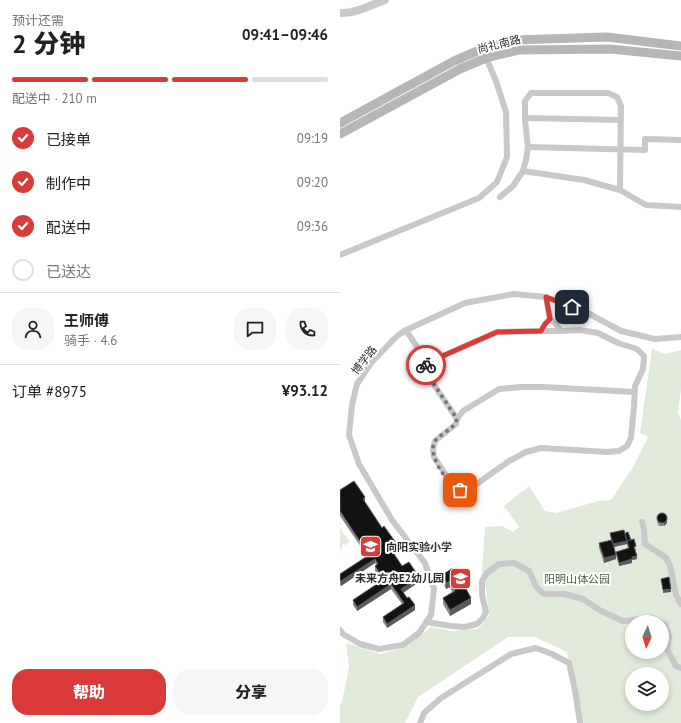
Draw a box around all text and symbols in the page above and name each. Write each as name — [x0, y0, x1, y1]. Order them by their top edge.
text: 预计还需 — [12, 12, 64, 29]
text: 09:41–09:46 — [242, 25, 328, 44]
text: 2 分钟 — [12, 27, 85, 60]
street label: 尚礼南路 — [476, 32, 522, 56]
text: 配送中 · 210 m — [12, 90, 97, 107]
icon: check — [12, 127, 34, 149]
text: 已接单 — [46, 130, 91, 149]
text: 09:19 — [297, 130, 328, 147]
icon: check — [12, 171, 34, 193]
text: 制作中 — [46, 174, 91, 193]
text: 09:20 — [297, 174, 328, 191]
icon: check — [12, 215, 34, 237]
text: 配送中 — [46, 218, 91, 237]
text: 09:36 — [297, 218, 328, 235]
text: 已送达 — [46, 262, 91, 281]
pin — [555, 290, 589, 324]
icon: home — [561, 296, 583, 318]
button: person — [12, 308, 54, 350]
button: chat — [234, 308, 276, 350]
button: phone — [286, 308, 328, 350]
text: 王师傅 — [64, 311, 109, 330]
text: 骑手 · 4.6 — [64, 332, 117, 349]
street label: 博学路 — [348, 343, 380, 377]
courier — [406, 345, 446, 385]
icon: bike — [415, 354, 437, 376]
text: ¥93.12 — [282, 381, 328, 400]
text: 订单 #8975 — [12, 382, 87, 401]
pin — [443, 473, 477, 507]
icon: bag — [449, 479, 471, 501]
school or university icon: 向阳实验小学 — [358, 534, 384, 560]
place label: 向阳实验小学 — [386, 540, 452, 554]
school or university icon: 未来方舟E2幼儿园 — [447, 565, 473, 591]
place label: 未来方舟E2幼儿园 — [355, 571, 444, 585]
park label: 阳明山体公园 — [544, 572, 610, 586]
north arrow — [625, 615, 669, 659]
map controls — [625, 615, 669, 711]
button: layers — [625, 667, 669, 711]
button: 帮助 — [12, 669, 166, 715]
button: 分享 — [174, 669, 328, 715]

